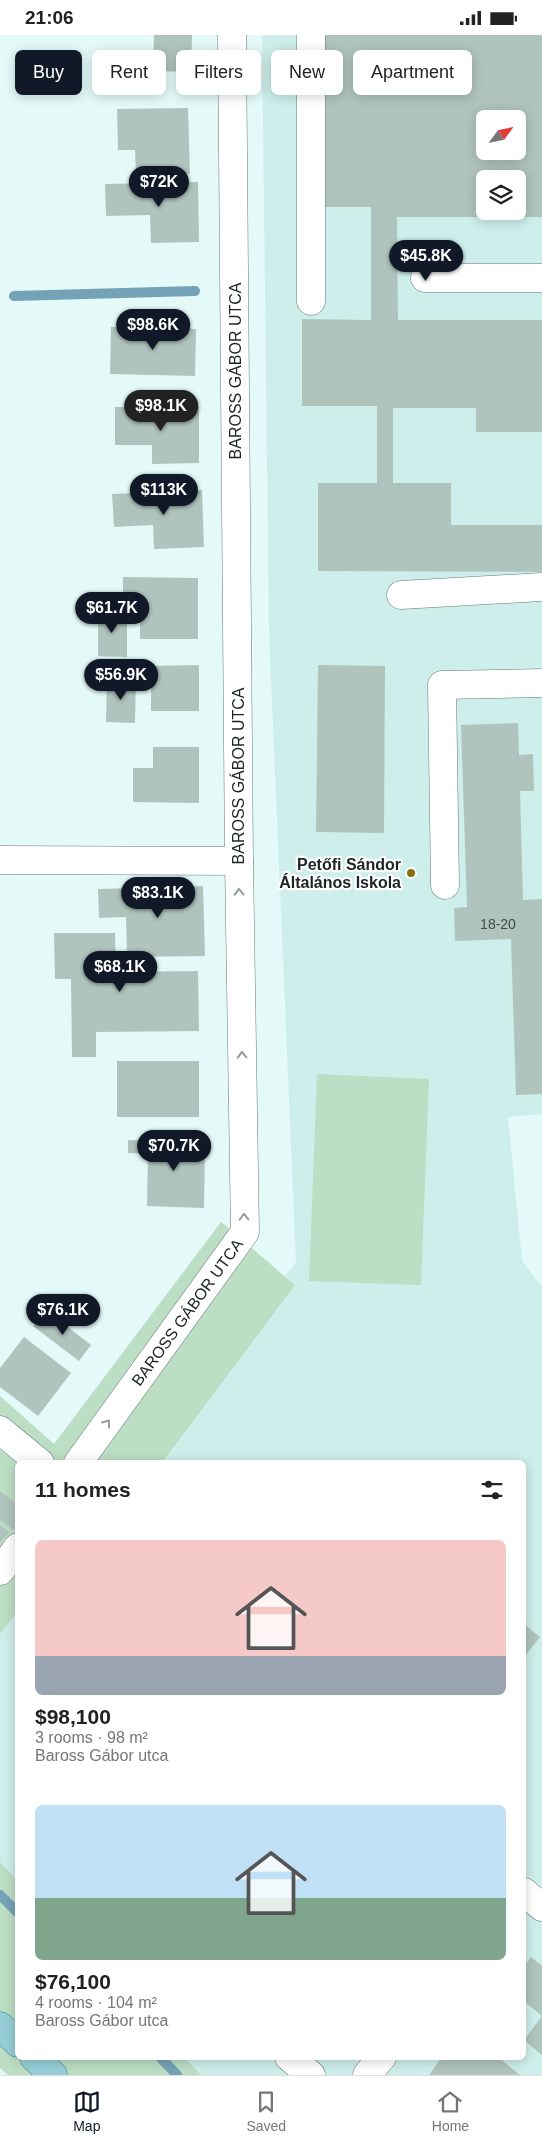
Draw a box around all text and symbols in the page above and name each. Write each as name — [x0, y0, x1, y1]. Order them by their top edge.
text: 21:06 — [25, 7, 74, 28]
chip: Buy — [15, 50, 82, 95]
chip: Rent — [92, 50, 166, 95]
chip: Filters — [176, 50, 261, 95]
chip: New — [271, 50, 343, 95]
chip: Apartment — [353, 50, 472, 95]
north arrow — [476, 110, 526, 160]
map controls — [476, 110, 526, 220]
pin: $72K — [129, 165, 189, 208]
button: layers — [476, 170, 526, 220]
text: $72K — [140, 173, 178, 190]
pin: $45.8K — [385, 239, 467, 282]
text: $45.8K — [400, 247, 452, 264]
street label: BAROSS GÁBOR UTCA — [226, 282, 244, 459]
pin: $98.6K — [112, 309, 194, 351]
text: $98.6K — [127, 316, 179, 333]
pin: $98.1K — [120, 389, 202, 432]
text: $98.1K — [135, 397, 187, 414]
pin: $113K — [129, 473, 199, 516]
text: $113K — [141, 481, 187, 498]
pin: $61.7K — [71, 591, 153, 634]
text: $61.7K — [86, 599, 138, 616]
pin: $56.9K — [80, 659, 162, 701]
text: $56.9K — [95, 666, 147, 683]
street label: BAROSS GÁBOR UTCA — [229, 687, 247, 864]
place label: Petőfi Sándor Általános Iskola — [279, 856, 401, 891]
marker: Petőfi Sándor Általános Iskola — [405, 867, 417, 879]
pin: $83.1K — [117, 877, 199, 919]
text: $83.1K — [132, 884, 184, 901]
one-way arrow — [234, 888, 244, 896]
house number: 18-20 — [480, 916, 516, 932]
pin: $68.1K — [79, 951, 161, 993]
text: $68.1K — [94, 958, 146, 975]
one-way arrow — [237, 1051, 247, 1058]
pin: $70.7K — [133, 1129, 215, 1172]
text: $70.7K — [148, 1137, 200, 1154]
one-way arrow — [239, 1213, 249, 1221]
street label: BAROSS GÁBOR UTCA — [128, 1235, 246, 1389]
pin: $76.1K — [22, 1293, 104, 1336]
text: $76.1K — [37, 1301, 89, 1318]
one-way arrow — [101, 1419, 110, 1429]
icon: filters — [478, 1476, 506, 1504]
text: 11 homes — [35, 1478, 131, 1501]
icon: home — [226, 1573, 316, 1663]
text: $98,100 — [35, 1705, 111, 1728]
text: 3 rooms · 98 m² — [35, 1729, 148, 1746]
text: Baross Gábor utca — [35, 1747, 168, 1764]
icon: home — [226, 1838, 316, 1928]
text: $76,100 — [35, 1970, 111, 1993]
text: 4 rooms · 104 m² — [35, 1994, 157, 2011]
text: Baross Gábor utca — [35, 2012, 168, 2029]
tab: Map — [73, 2088, 101, 2134]
tab: Saved — [246, 2088, 286, 2134]
tab: Home — [432, 2088, 469, 2134]

